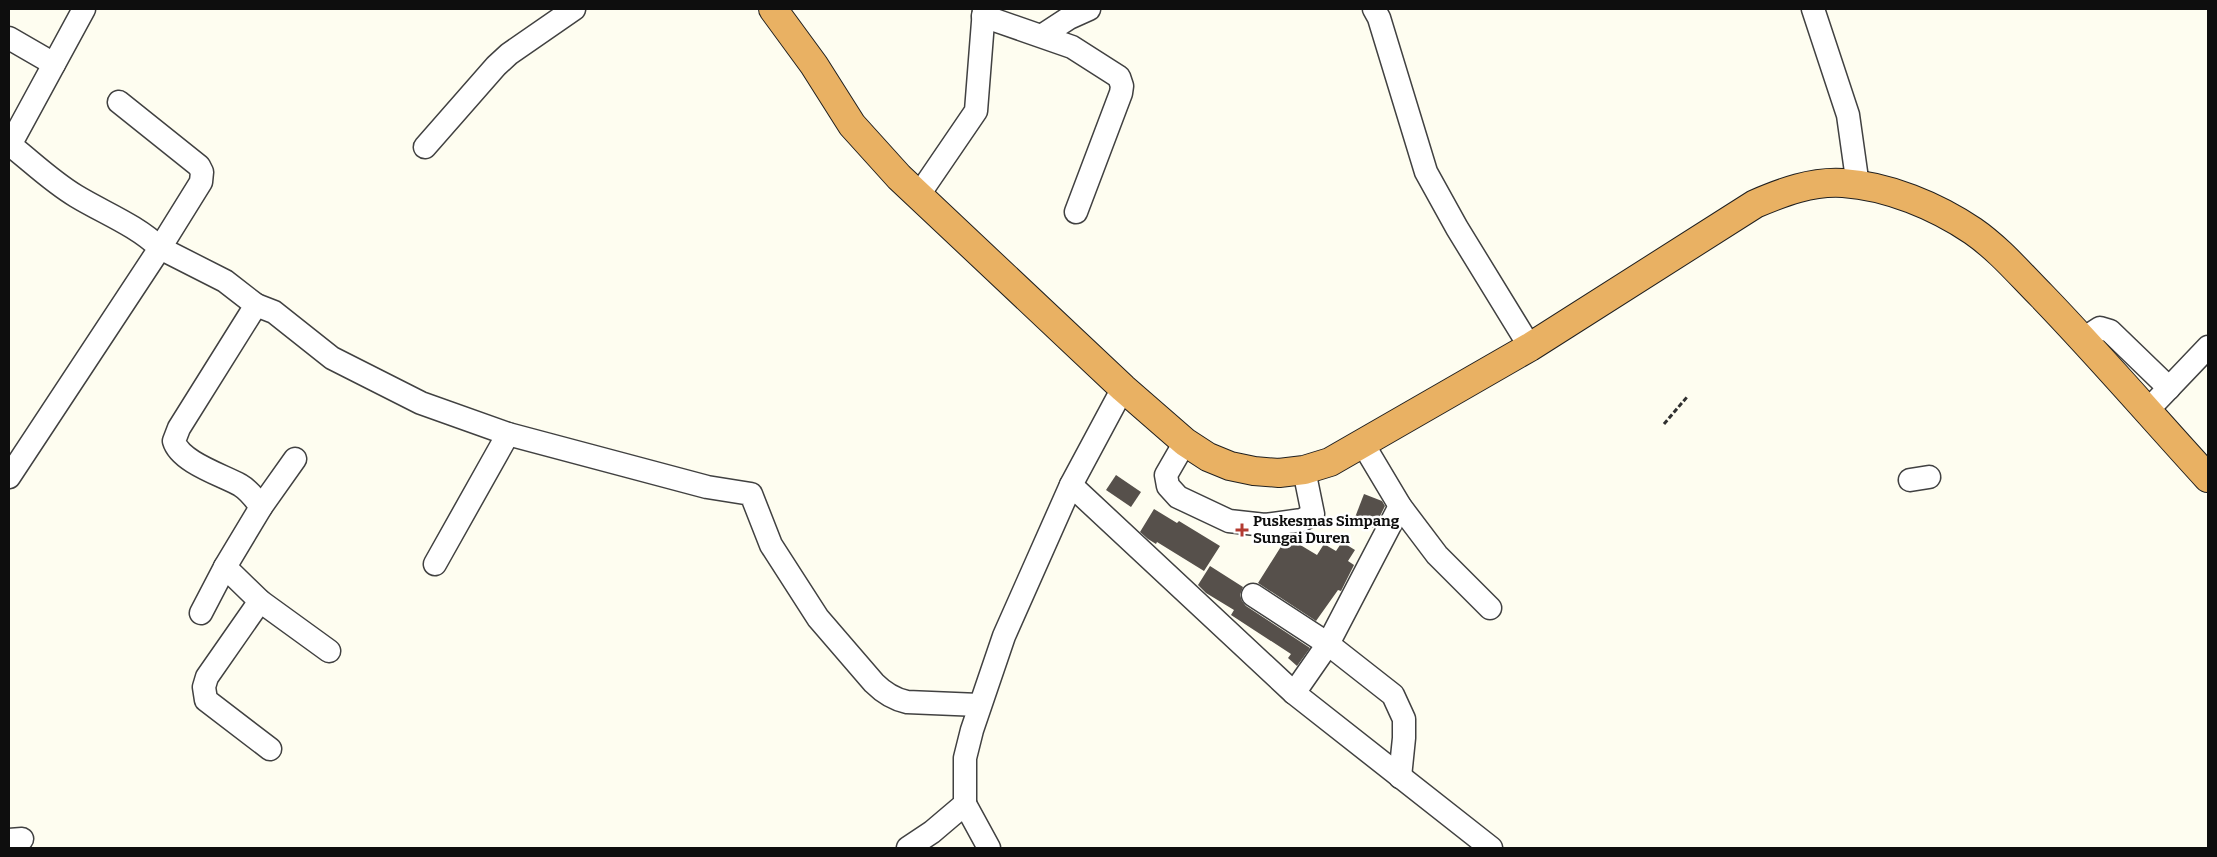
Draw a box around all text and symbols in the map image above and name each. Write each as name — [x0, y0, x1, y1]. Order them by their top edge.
place label: Puskesmas Simpang Sungai Duren — [1253, 512, 1400, 547]
marker: Puskesmas Simpang Sungai Duren — [1235, 523, 1249, 537]

